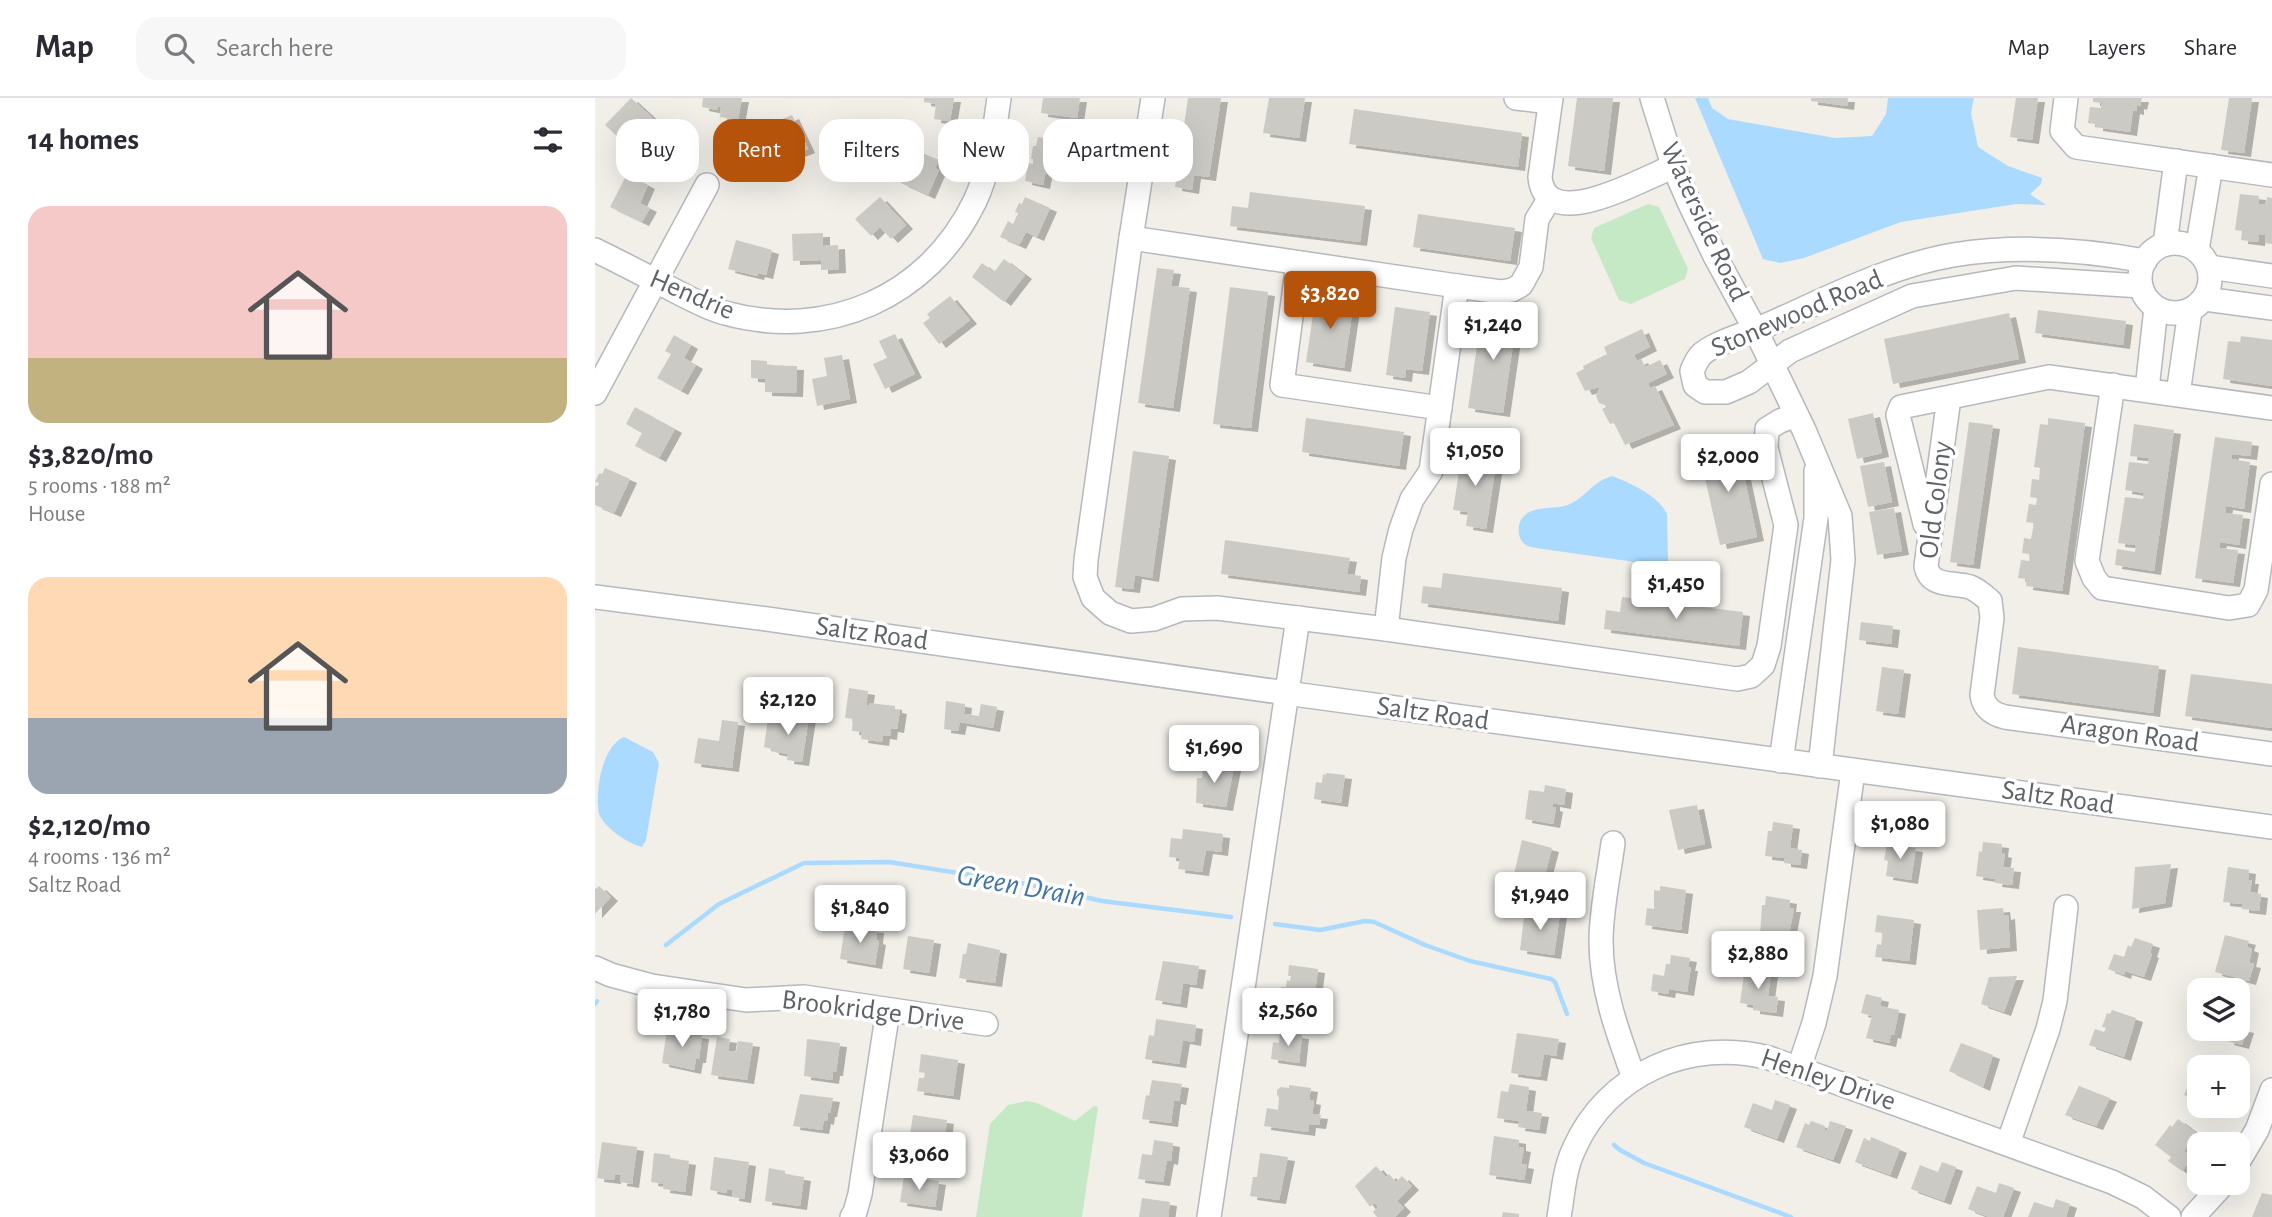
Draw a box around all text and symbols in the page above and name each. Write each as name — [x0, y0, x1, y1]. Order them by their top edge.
search box — [136, 17, 626, 80]
icon: search — [160, 29, 198, 67]
text: Map — [35, 31, 94, 64]
text: Search here — [216, 35, 334, 61]
text: Map — [2007, 36, 2049, 60]
text: Layers — [2087, 36, 2146, 60]
text: Share — [2184, 36, 2237, 60]
chip: Buy — [616, 119, 699, 182]
chip: Rent — [713, 119, 805, 182]
chip: Filters — [819, 119, 924, 182]
chip: New — [938, 119, 1029, 182]
chip: Apartment — [1043, 119, 1193, 182]
icon: filters — [529, 121, 567, 159]
text: 14 homes — [28, 125, 139, 155]
street label: Waterside Road — [1655, 138, 1753, 306]
icon: home — [235, 252, 361, 378]
street label: Hendrie — [645, 265, 739, 325]
street label: Stonewood Road — [1707, 265, 1887, 363]
pin: $3,820 — [1273, 272, 1387, 331]
text: $3,820 — [1300, 282, 1360, 305]
pin: $1,240 — [1436, 302, 1550, 362]
text: $1,240 — [1464, 313, 1522, 336]
pin: $1,050 — [1418, 428, 1532, 488]
pin: $2,000 — [1671, 434, 1785, 494]
text: $1,050 — [1446, 439, 1504, 462]
text: $3,820/mo — [28, 440, 153, 470]
street label: Old Colony — [1915, 440, 1957, 560]
text: $2,000 — [1697, 445, 1759, 468]
text: 5 rooms · 188 m² — [28, 475, 171, 498]
text: House — [28, 503, 85, 526]
pin: $1,450 — [1619, 561, 1733, 621]
text: $1,450 — [1647, 572, 1705, 595]
street label: Saltz Road — [814, 612, 930, 656]
icon: home — [235, 623, 361, 749]
pin: $2,120 — [731, 678, 845, 737]
text: $2,120 — [759, 688, 817, 711]
street label: Saltz Road — [1375, 692, 1491, 736]
street label: Aragon Road — [2059, 710, 2201, 758]
pin: $1,690 — [1157, 726, 1271, 785]
text: $1,690 — [1185, 736, 1243, 759]
street label: Saltz Road — [2000, 776, 2116, 820]
pin: $1,080 — [1843, 802, 1957, 861]
text: $2,120/mo — [28, 811, 151, 841]
text: $1,080 — [1870, 812, 1930, 835]
text: 4 rooms · 136 m² — [28, 846, 171, 869]
water label: Green Drain — [955, 860, 1087, 912]
pin: $1,940 — [1483, 872, 1597, 932]
text: Saltz Road — [28, 874, 121, 897]
text: $1,940 — [1511, 883, 1569, 906]
pin: $1,840 — [803, 886, 917, 945]
text: $1,840 — [831, 896, 889, 919]
pin: $2,880 — [1701, 932, 1815, 991]
text: $2,880 — [1727, 942, 1789, 965]
map controls — [2187, 978, 2250, 1195]
button: layers — [2187, 978, 2250, 1041]
street label: Brookridge Drive — [780, 986, 966, 1036]
pin: $2,560 — [1231, 988, 1345, 1048]
pin: $1,780 — [625, 990, 739, 1049]
text: $2,560 — [1258, 999, 1318, 1022]
text: $1,780 — [653, 1000, 711, 1023]
street label: Henley Drive — [1757, 1044, 1899, 1116]
button: + — [2187, 1055, 2250, 1118]
pin: $3,060 — [862, 1132, 976, 1192]
button: − — [2187, 1132, 2250, 1195]
text: $3,060 — [889, 1143, 949, 1166]

